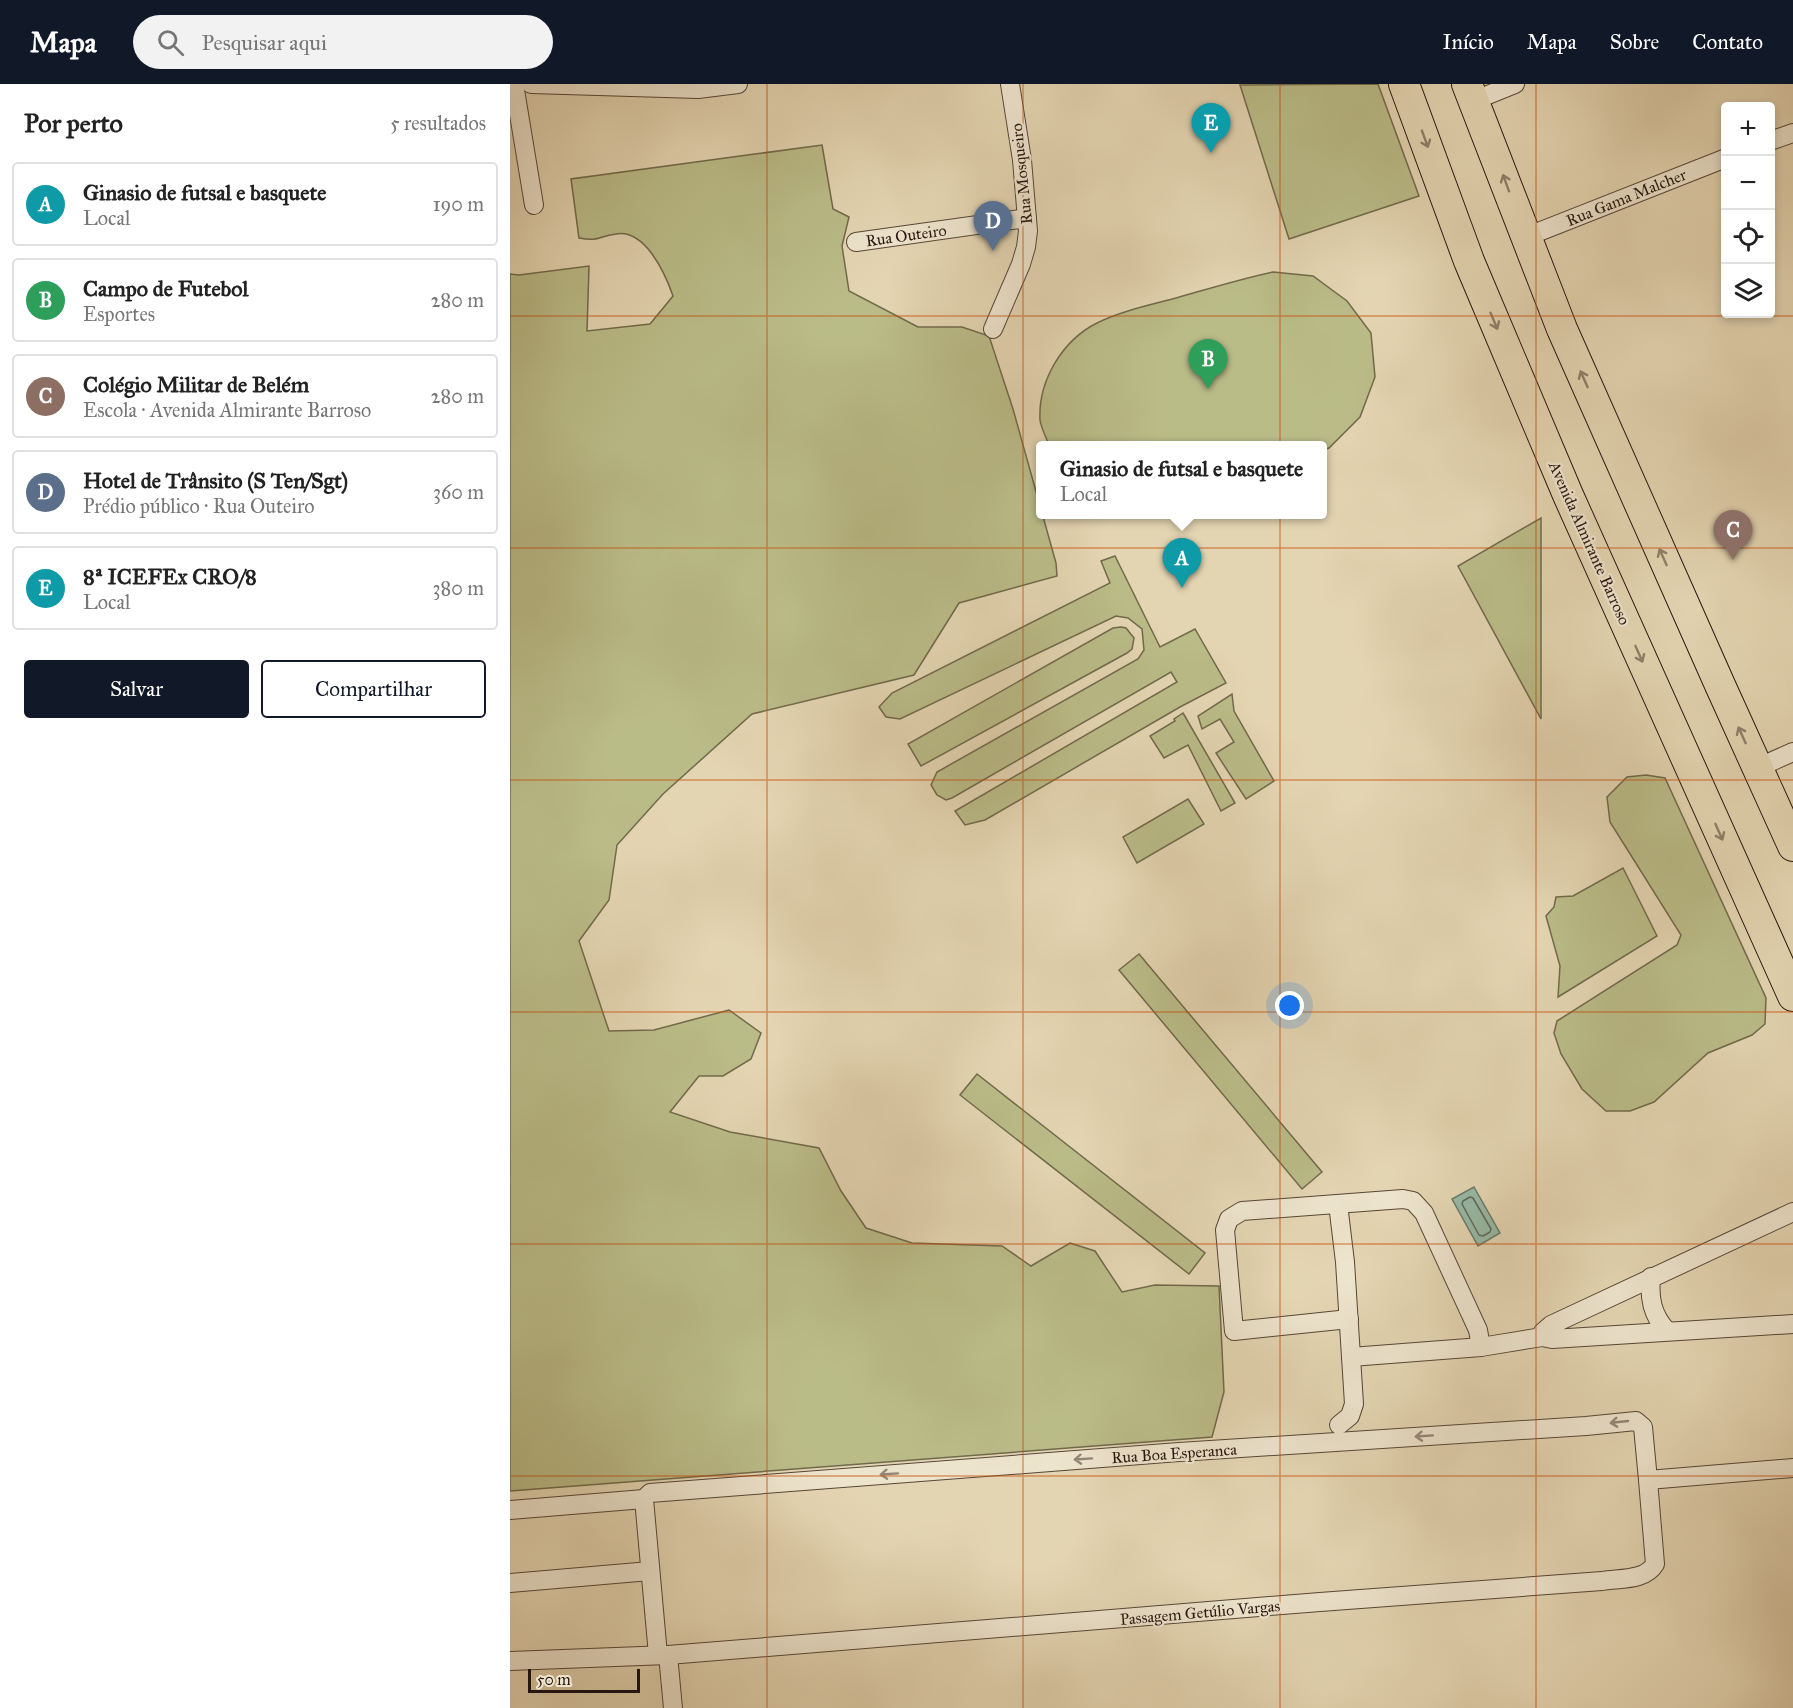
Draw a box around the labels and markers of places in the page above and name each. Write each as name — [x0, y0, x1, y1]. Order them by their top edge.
pin: E — [1192, 104, 1230, 153]
pin: D — [974, 202, 1012, 251]
pin: B — [1188, 340, 1228, 389]
pin: C — [1714, 510, 1752, 560]
pin: A — [1162, 538, 1202, 588]

